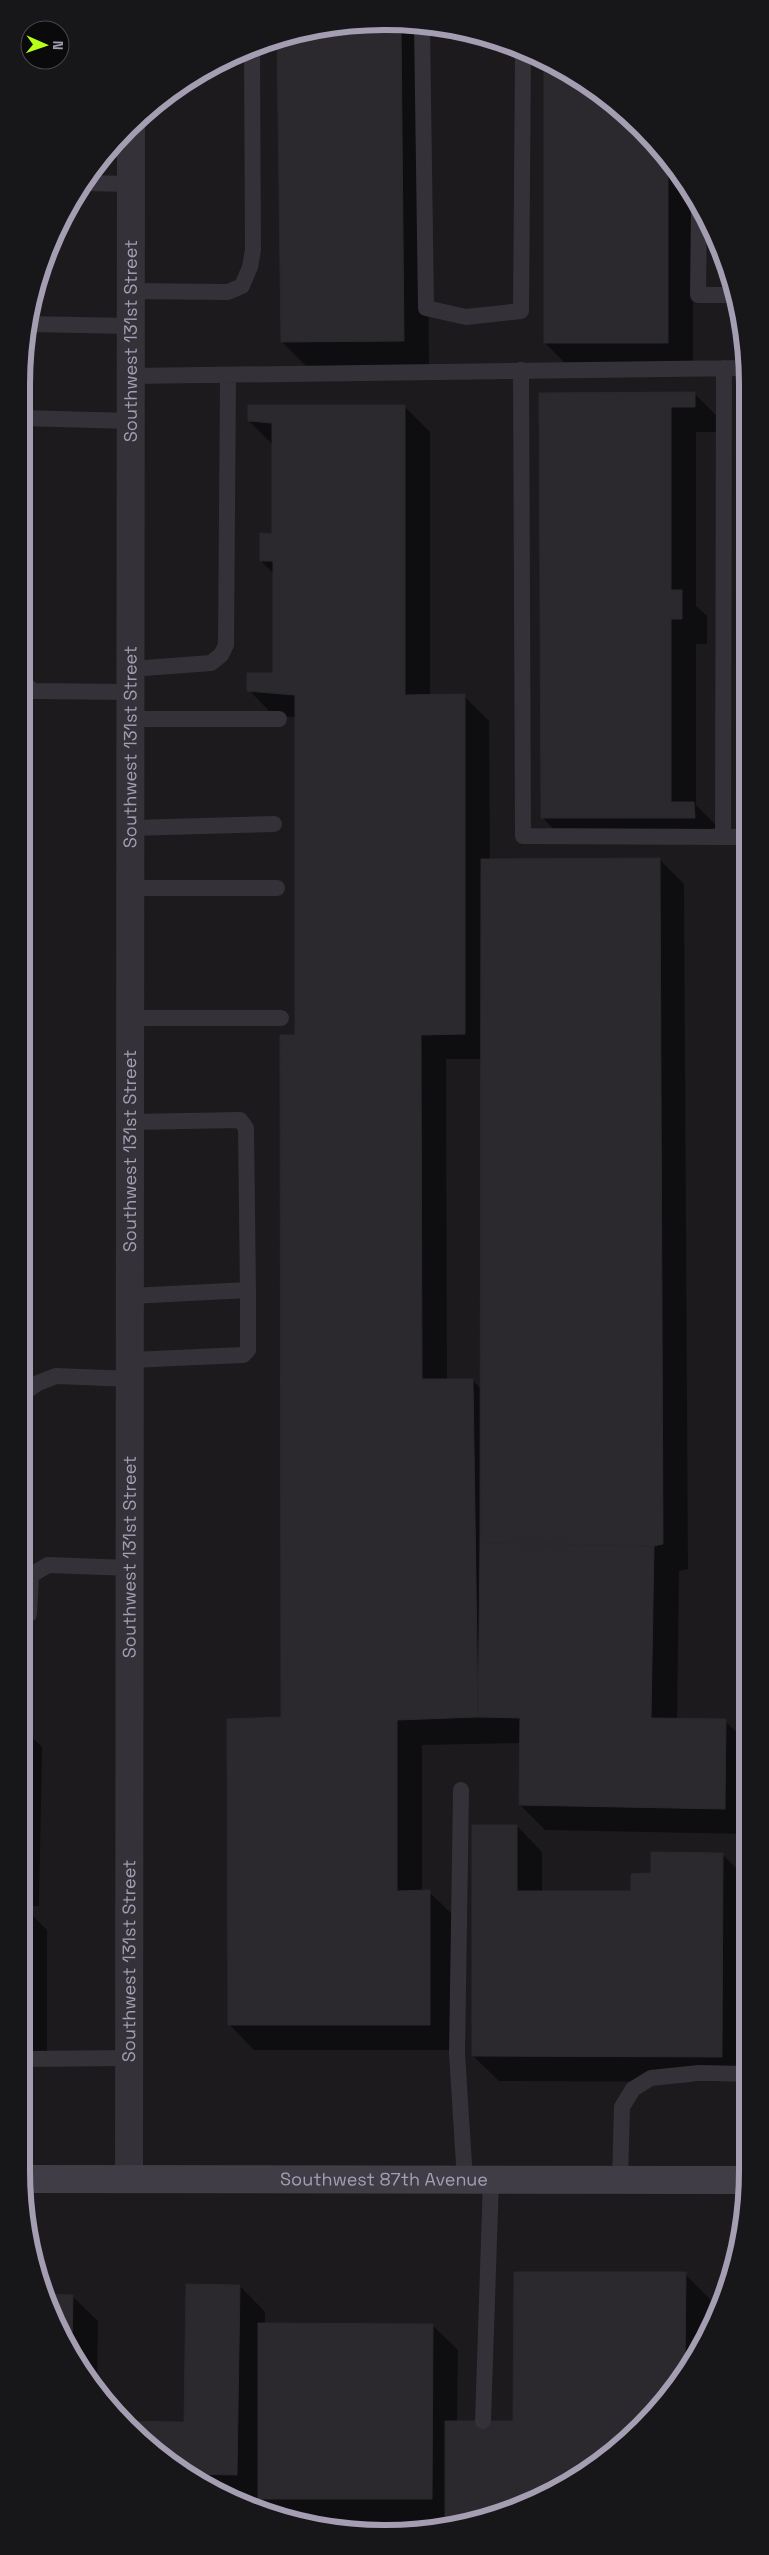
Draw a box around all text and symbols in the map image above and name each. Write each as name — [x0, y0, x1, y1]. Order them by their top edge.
north arrow — [20, 20, 70, 70]
text: N — [49, 40, 67, 50]
street label: Southwest 131st Street — [119, 240, 142, 442]
street label: Southwest 131st Street — [118, 646, 141, 848]
street label: Southwest 131st Street — [118, 1050, 141, 1252]
street label: Southwest 131st Street — [118, 1456, 141, 1658]
street label: Southwest 131st Street — [117, 1860, 140, 2062]
street label: Southwest 87th Avenue — [280, 2167, 488, 2191]

